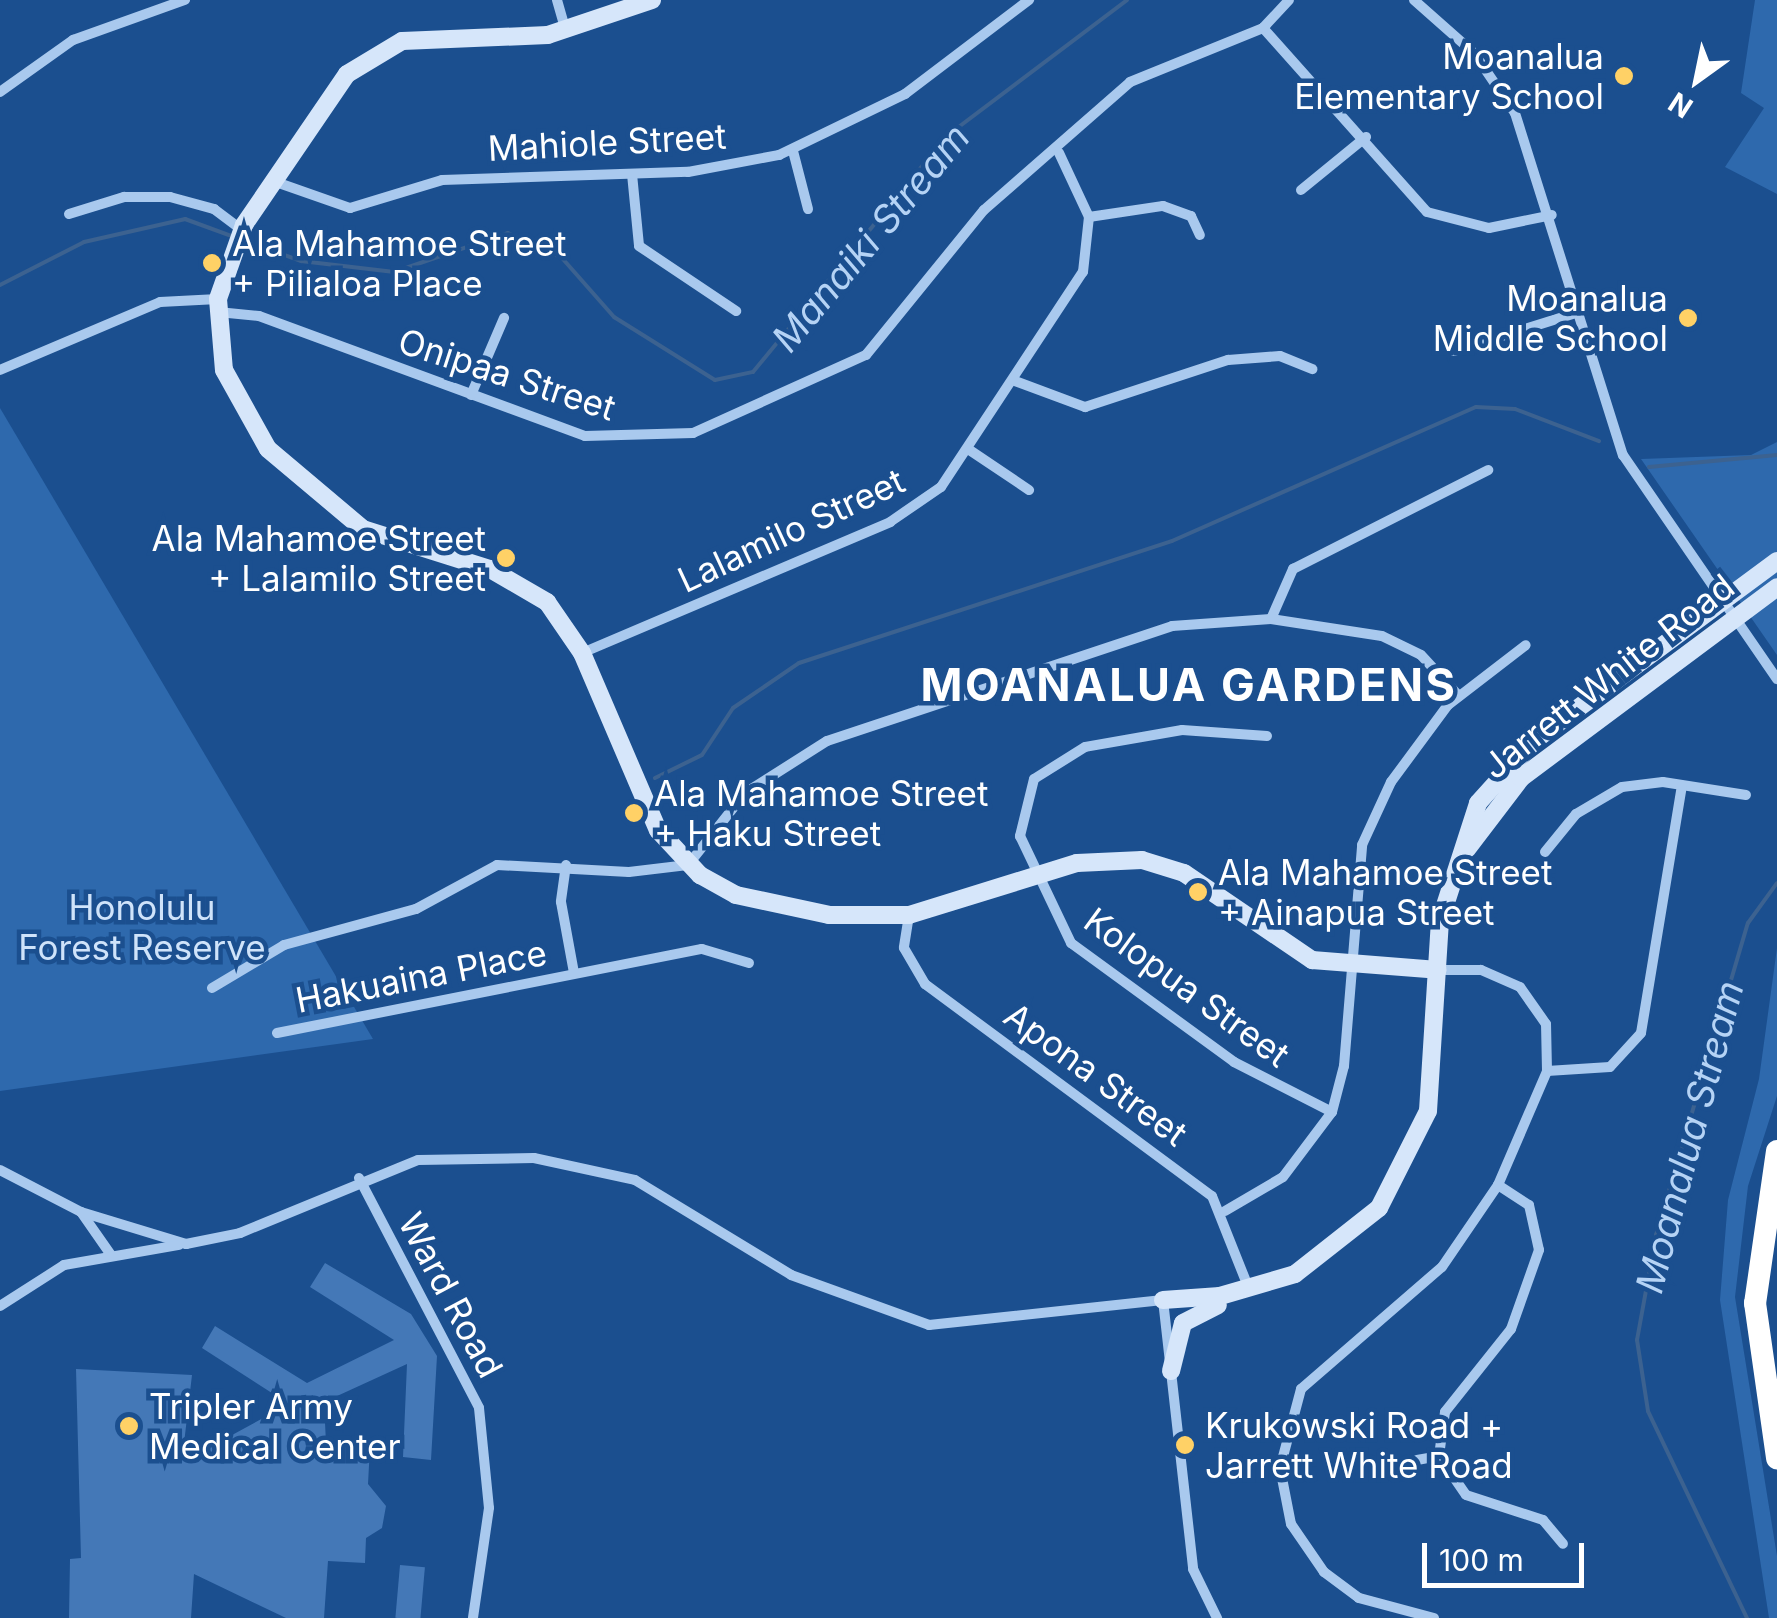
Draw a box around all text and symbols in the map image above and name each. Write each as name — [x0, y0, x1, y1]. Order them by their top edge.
north arrow — [1647, 30, 1747, 130]
place label: Moanalua Elementary School — [1294, 35, 1604, 117]
marker: Moanalua Elementary School — [1613, 65, 1635, 87]
text: N — [1662, 85, 1699, 125]
street label: Mahiole Street — [487, 115, 727, 169]
water label: Manaiki Stream — [763, 115, 979, 361]
place label: Ala Mahamoe Street + Pilialoa Place — [232, 222, 566, 304]
marker: Ala Mahamoe Street + Pilialoa Place — [201, 252, 223, 274]
place label: Moanalua Middle School — [1433, 277, 1668, 359]
marker: Moanalua Middle School — [1677, 307, 1699, 329]
street label: Onipaa Street — [393, 319, 621, 429]
street label: Lalamilo Street — [671, 459, 911, 601]
place label: Ala Mahamoe Street + Lalamilo Street — [152, 517, 486, 599]
marker: Ala Mahamoe Street + Lalamilo Street — [495, 547, 517, 569]
street label: Jarrett White Road — [1474, 565, 1742, 787]
district label: MOANALUA GARDENS — [920, 658, 1458, 712]
place label: Ala Mahamoe Street + Haku Street — [654, 772, 988, 854]
marker: Ala Mahamoe Street + Haku Street — [623, 802, 645, 824]
place label: Ala Mahamoe Street + Ainapua Street — [1218, 851, 1552, 933]
marker: Ala Mahamoe Street + Ainapua Street — [1187, 881, 1209, 903]
park label: Honolulu Forest Reserve — [18, 886, 266, 968]
street label: Kolopua Street — [1076, 899, 1298, 1075]
street label: Hakuaina Place — [292, 931, 550, 1021]
water label: Moanalua Stream — [1626, 976, 1754, 1298]
street label: Apona Street — [996, 994, 1196, 1154]
street label: Ward Road — [390, 1205, 512, 1385]
place label: Tripler Army Medical Center — [149, 1385, 401, 1467]
place label: Krukowski Road + Jarrett White Road — [1205, 1404, 1513, 1486]
marker: Tripler Army Medical Center — [118, 1415, 140, 1437]
marker: Krukowski Road + Jarrett White Road — [1174, 1434, 1196, 1456]
scale bar — [1427, 1523, 1590, 1585]
text: 100 m — [1439, 1542, 1524, 1578]

